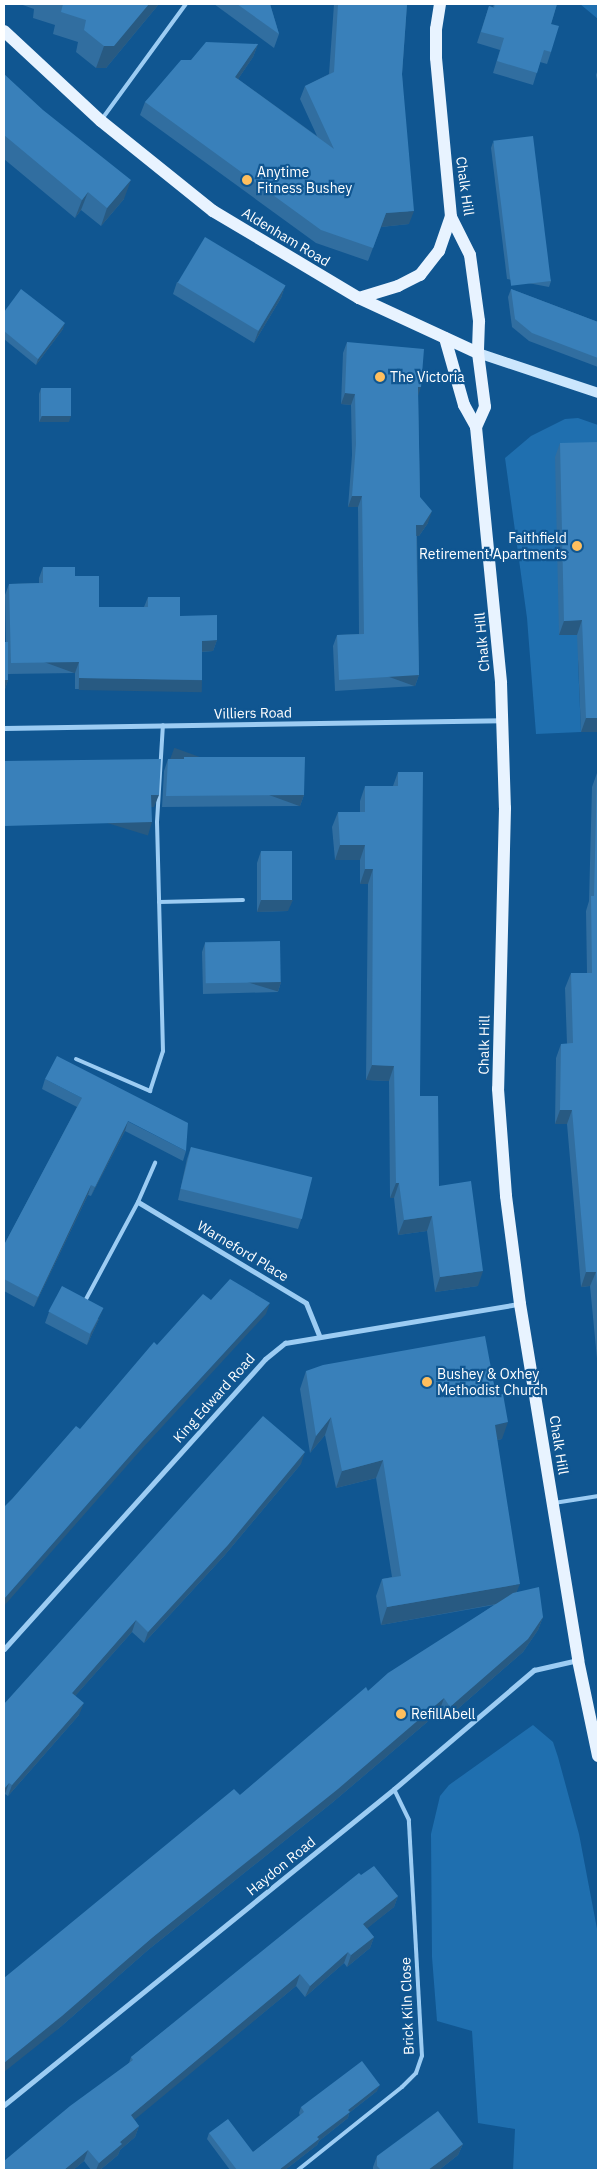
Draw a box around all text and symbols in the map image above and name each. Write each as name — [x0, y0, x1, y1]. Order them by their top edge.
street label: Chalk Hill — [453, 155, 477, 217]
place label: Anytime Fitness Bushey — [257, 164, 352, 196]
marker: Anytime Fitness Bushey — [241, 174, 253, 186]
street label: Aldenham Road — [239, 204, 333, 270]
place label: The Victoria — [390, 369, 465, 385]
marker: The Victoria — [374, 371, 386, 383]
place label: Faithfield Retirement Apartments — [419, 530, 567, 562]
marker: Faithfield Retirement Apartments — [571, 540, 583, 552]
street label: Chalk Hill — [471, 612, 493, 672]
street label: Villiers Road — [214, 704, 292, 722]
street label: Chalk Hill — [475, 1015, 493, 1075]
street label: Warneford Place — [194, 1217, 292, 1285]
street label: King Edward Road — [170, 1350, 258, 1446]
place label: Bushey & Oxhey Methodist Church — [437, 1366, 548, 1398]
marker: Bushey & Oxhey Methodist Church — [421, 1376, 433, 1388]
street label: Chalk Hill — [546, 1414, 572, 1476]
place label: RefillAbell — [411, 1706, 475, 1722]
marker: RefillAbell — [395, 1708, 407, 1720]
street label: Haydon Road — [243, 1833, 319, 1899]
street label: Brick Kiln Close — [397, 1957, 417, 2055]

